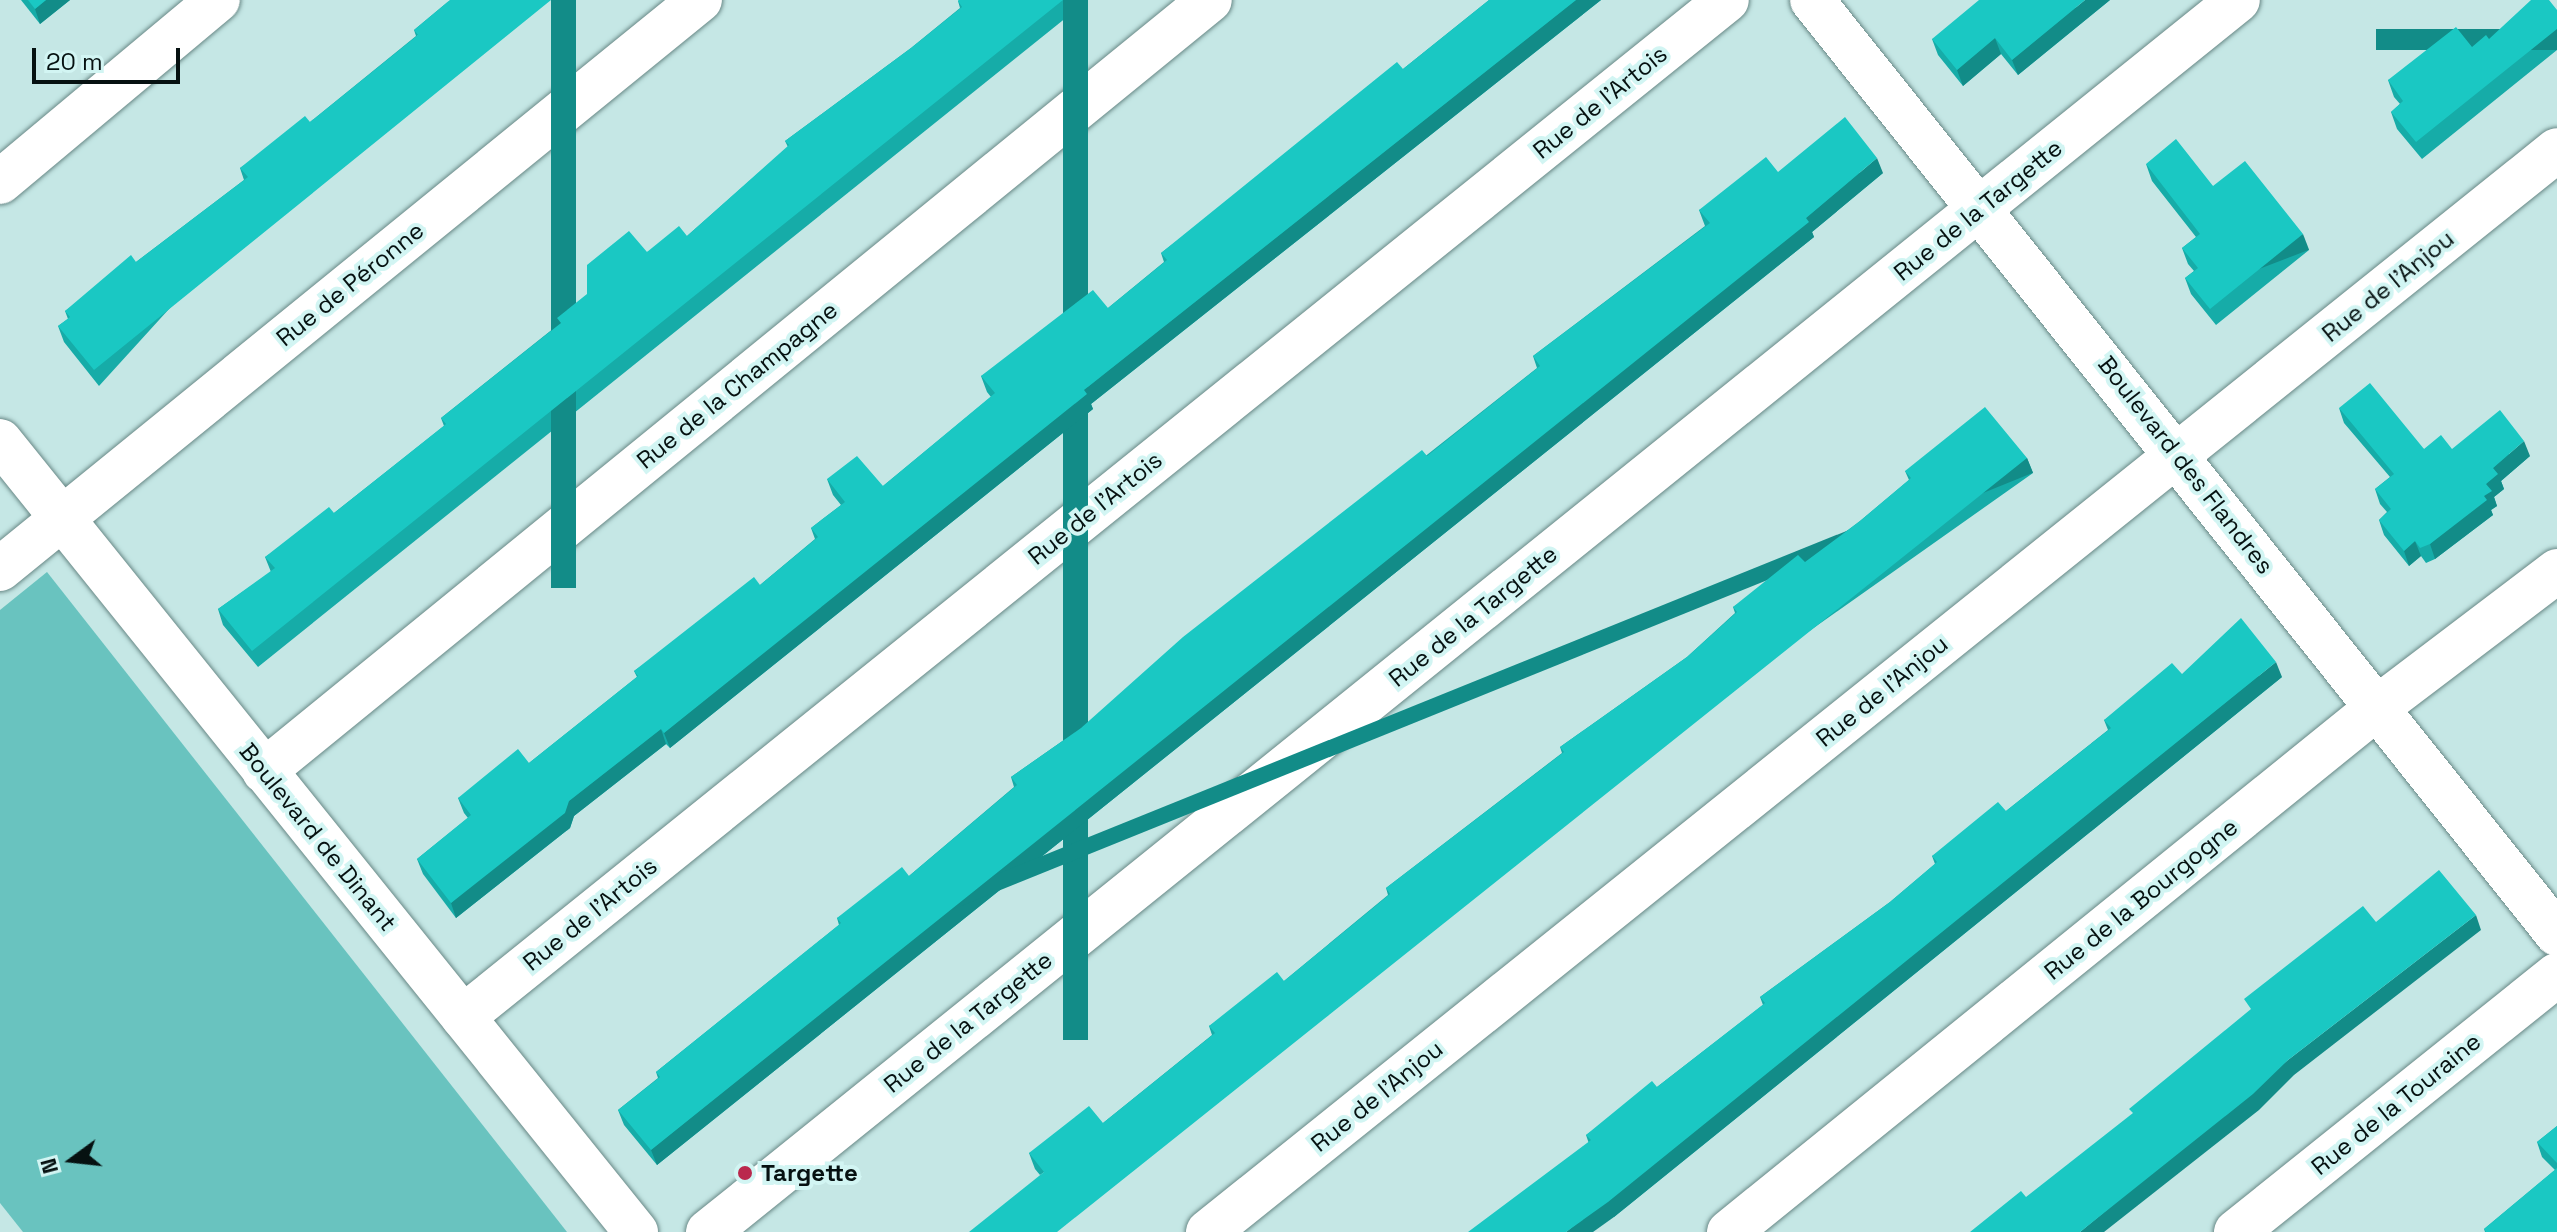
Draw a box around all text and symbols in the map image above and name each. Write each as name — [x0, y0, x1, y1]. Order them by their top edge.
scale bar — [36, 32, 184, 82]
street label: Rue de l'Artois — [1527, 39, 1673, 165]
text: 20 m — [46, 46, 103, 77]
street label: Rue de la Targette — [1888, 133, 2068, 287]
street label: Rue de Péronne — [270, 216, 430, 352]
street label: Rue de l'Anjou — [2316, 224, 2460, 348]
street label: Rue de la Champagne — [631, 295, 843, 475]
street label: Boulevard des Flandres — [2092, 350, 2280, 580]
street label: Rue de l'Artois — [1022, 445, 1168, 571]
street label: Rue de la Targette — [1383, 539, 1563, 693]
street label: Rue de l'Anjou — [1810, 629, 1954, 753]
street label: Boulevard de Dinant — [233, 737, 403, 937]
street label: Rue de la Bourgogne — [2039, 812, 2243, 986]
street label: Rue de l'Artois — [517, 851, 663, 977]
street label: Rue de la Targette — [878, 945, 1058, 1099]
street label: Rue de la Touraine — [2305, 1027, 2487, 1181]
street label: Rue de l'Anjou — [1305, 1034, 1449, 1158]
north arrow — [32, 1120, 112, 1200]
text: N — [33, 1155, 64, 1177]
place label: Targette — [761, 1159, 858, 1187]
marker: Targette — [736, 1164, 754, 1182]

